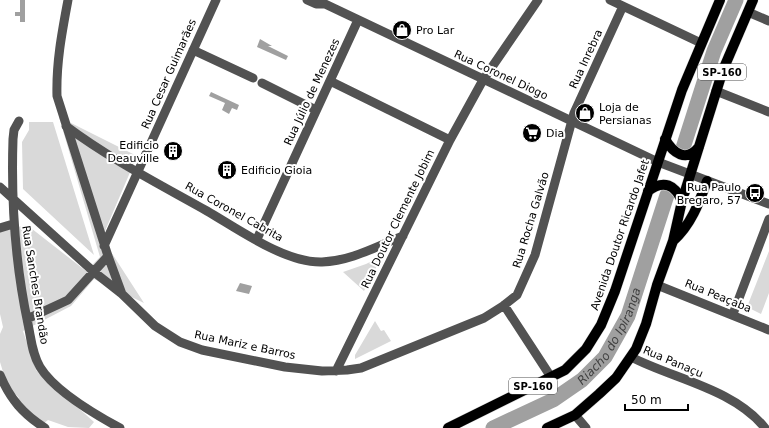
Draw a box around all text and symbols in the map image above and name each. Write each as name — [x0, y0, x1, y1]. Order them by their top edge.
street label: Rua Cesar Guimarães — [139, 17, 199, 131]
shop icon: Pro Lar — [391, 19, 413, 41]
place label: Pro Lar — [416, 24, 455, 37]
street label: Rua Inrebra — [567, 27, 605, 91]
street label: Rua Júlio de Menezes — [282, 36, 343, 148]
street label: Rua Coronel Diogo — [452, 48, 550, 103]
road number: SP-160 — [698, 64, 746, 80]
place label: Loja de Persianas — [599, 101, 652, 127]
shop icon: Loja de Persianas — [574, 102, 596, 124]
supermarket icon: Dia — [521, 122, 543, 144]
place label: Dia — [546, 127, 564, 140]
place label: Edificio Deauville — [108, 139, 159, 165]
building icon: Edificio Deauville — [162, 140, 184, 162]
street label: Rua Doutor Clemente Jobim — [359, 147, 437, 291]
street label: Avenida Doutor Ricardo Jafet — [588, 157, 652, 312]
building icon: Edificio Gioia — [216, 159, 238, 181]
place label: Edificio Gioia — [241, 164, 312, 177]
street label: Rua Rocha Galvão — [510, 170, 552, 270]
street label: Rua Coronel Cabrita — [183, 180, 285, 244]
place label: Rua Paulo Bregaro, 57 — [677, 181, 741, 207]
bus stop icon: Rua Paulo Bregaro, 57 — [744, 182, 766, 204]
street label: Rua Sanches Brandão — [19, 225, 51, 346]
street label: Rua Peaçaba — [683, 277, 753, 315]
water label: Riacho do Ipiranga — [574, 286, 644, 388]
street label: Rua Mariz e Barros — [193, 328, 297, 362]
street label: Rua Panaçu — [641, 344, 705, 380]
road number: SP-160 — [509, 378, 557, 394]
scale bar — [625, 386, 688, 412]
text: 50 m — [631, 393, 662, 407]

